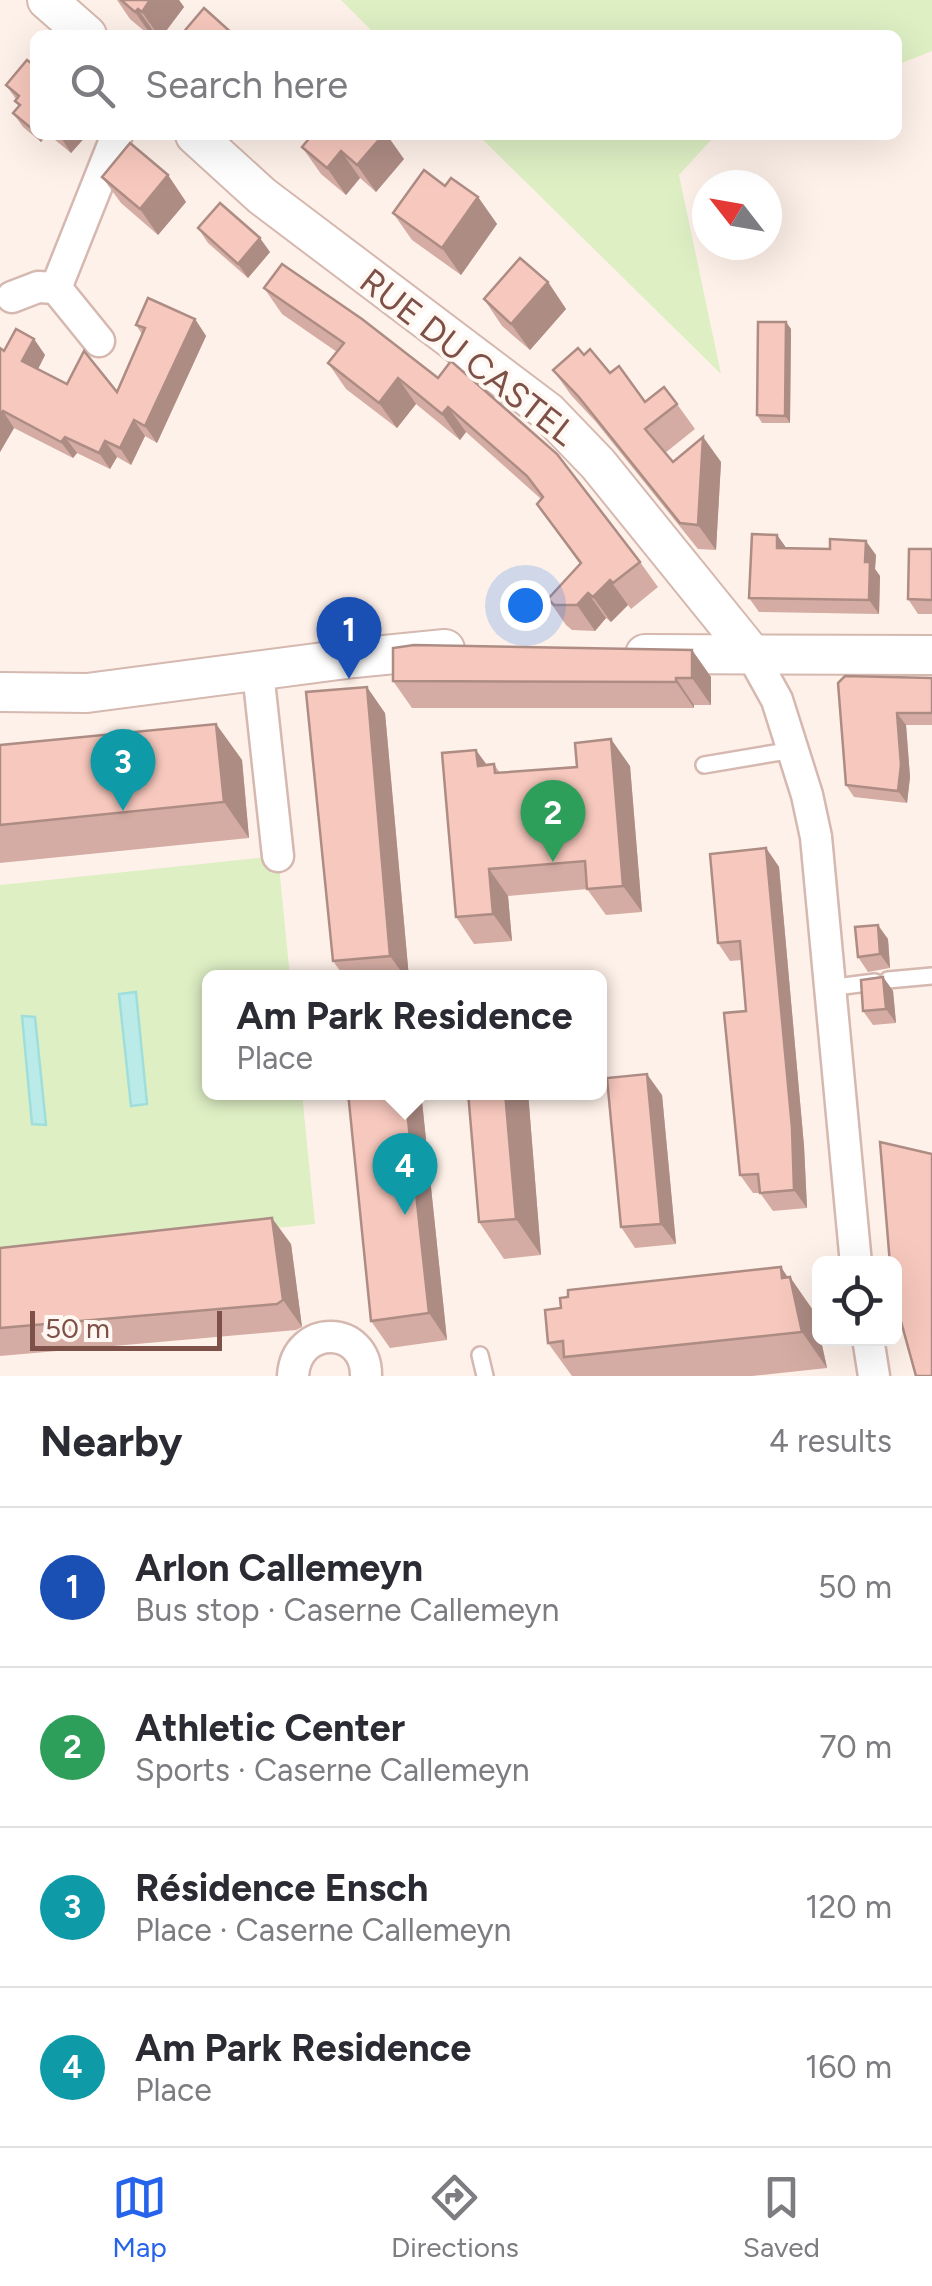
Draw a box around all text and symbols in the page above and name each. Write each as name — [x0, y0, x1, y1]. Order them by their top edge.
search box — [30, 30, 902, 140]
icon: search — [65, 58, 120, 113]
text: Search here — [145, 62, 348, 108]
north arrow — [692, 170, 782, 260]
street label: RUE DU CASTEL — [352, 260, 584, 454]
your location — [500, 580, 551, 631]
pin: 1 — [316, 596, 382, 679]
pin: 3 — [90, 728, 156, 811]
pin: 2 — [520, 780, 586, 862]
popup — [202, 970, 607, 1100]
text: Am Park Residence — [236, 993, 573, 1039]
text: Place — [236, 1039, 313, 1077]
pin: 4 — [372, 1132, 438, 1215]
map controls — [812, 1256, 902, 1346]
button: locate — [812, 1256, 902, 1346]
scale bar — [30, 1306, 222, 1350]
text: 50 m — [45, 1311, 110, 1345]
text: Nearby — [40, 1416, 182, 1467]
text: 4 results — [769, 1422, 892, 1460]
text: Arlon Callemeyn — [135, 1545, 423, 1591]
text: 1 — [66, 1568, 79, 1606]
text: 50 m — [818, 1568, 892, 1606]
text: Bus stop · Caserne Callemeyn — [135, 1591, 559, 1629]
text: Athletic Center — [135, 1705, 405, 1751]
text: 2 — [63, 1728, 82, 1766]
text: 70 m — [819, 1728, 892, 1766]
text: Sports · Caserne Callemeyn — [135, 1751, 530, 1789]
text: Résidence Ensch — [135, 1865, 429, 1911]
text: 3 — [64, 1888, 81, 1926]
text: 120 m — [805, 1888, 892, 1926]
text: Place · Caserne Callemeyn — [135, 1911, 511, 1949]
text: Am Park Residence — [135, 2025, 471, 2071]
text: 4 — [62, 2048, 83, 2086]
text: 160 m — [805, 2048, 892, 2086]
text: Place — [135, 2071, 212, 2109]
tab: Map — [112, 2170, 167, 2264]
tab: Directions — [391, 2170, 519, 2264]
tab: Saved — [743, 2170, 820, 2264]

